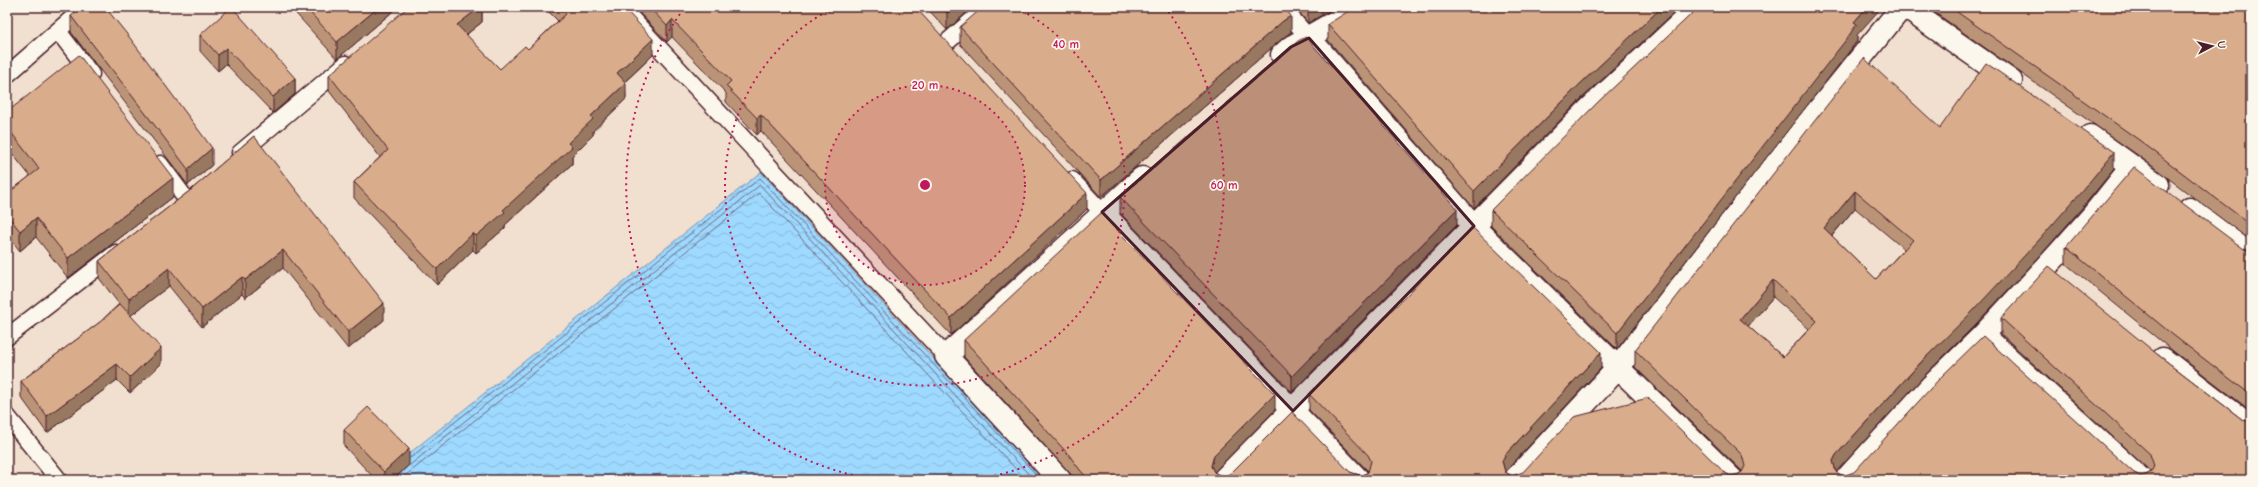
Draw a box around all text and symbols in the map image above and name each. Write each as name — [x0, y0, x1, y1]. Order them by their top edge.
north arrow — [2192, 26, 2232, 66]
text: 40 m — [1053, 37, 1079, 51]
text: U — [2215, 40, 2228, 49]
text: 20 m — [912, 78, 938, 92]
centre of rings — [918, 178, 932, 192]
text: 60 m — [1211, 178, 1237, 192]

